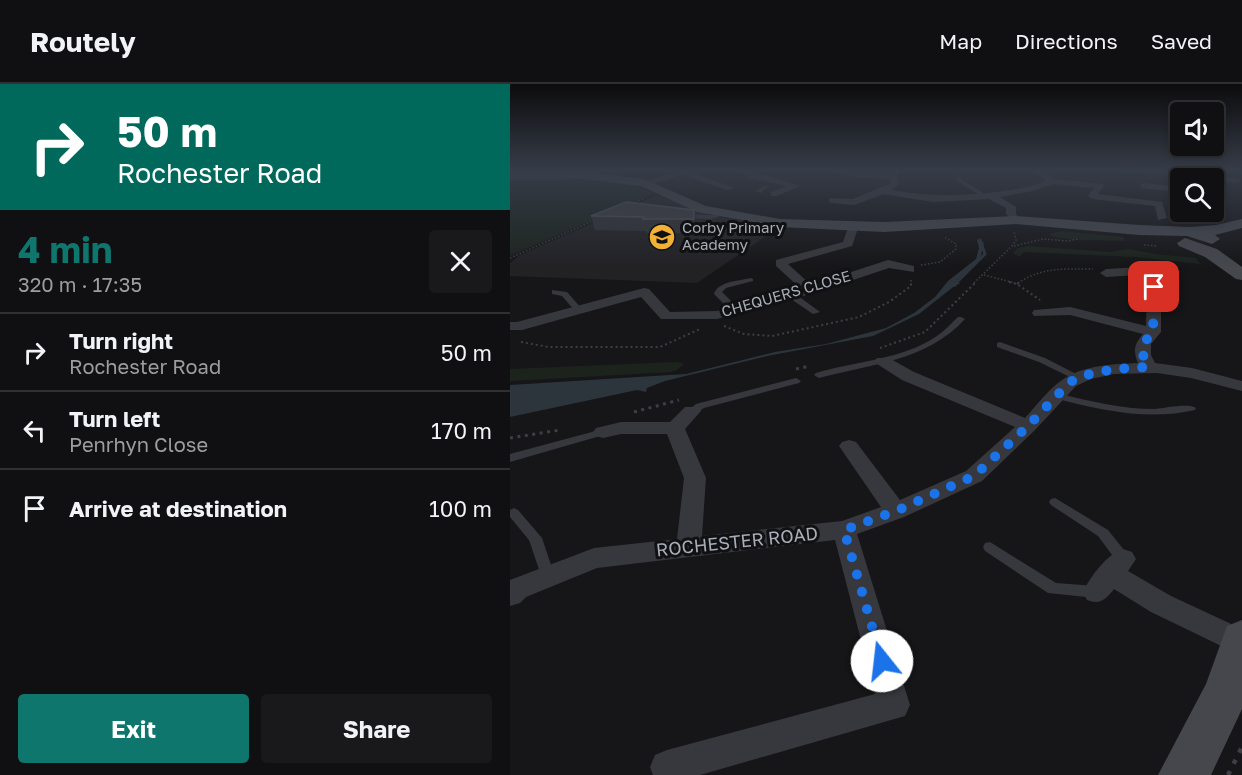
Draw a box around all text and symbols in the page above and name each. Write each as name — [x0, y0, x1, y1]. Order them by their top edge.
text: Routely — [30, 25, 136, 58]
text: Map — [939, 28, 982, 54]
text: Directions — [1015, 28, 1118, 54]
text: Saved — [1151, 28, 1212, 54]
map controls — [1170, 102, 1224, 222]
button: sound — [1170, 102, 1224, 156]
text: 50 m — [117, 106, 217, 156]
icon: right — [18, 108, 96, 186]
text: Rochester Road — [117, 157, 322, 189]
button: search — [1170, 168, 1224, 222]
place label: Corby Primary Academy — [682, 218, 785, 253]
school or university icon: Corby Primary Academy — [647, 222, 677, 252]
text: 4 min — [18, 228, 113, 271]
button: close — [429, 230, 492, 293]
pin — [1128, 261, 1179, 312]
street label: CHEQUERS CLOSE — [719, 266, 852, 320]
icon: arrive — [1137, 270, 1170, 303]
text: 320 m · 17:35 — [18, 272, 142, 296]
text: Turn right — [69, 327, 173, 354]
icon: right — [18, 336, 51, 369]
text: 50 m — [441, 339, 492, 366]
text: Rochester Road — [69, 354, 221, 378]
text: Turn left — [69, 405, 160, 432]
icon: left — [18, 414, 51, 447]
text: 170 m — [431, 417, 492, 444]
text: Penrhyn Close — [69, 432, 208, 456]
icon: arrive — [18, 492, 51, 525]
text: Arrive at destination — [69, 495, 287, 522]
text: 100 m — [429, 495, 492, 522]
street label: ROCHESTER ROAD — [655, 522, 819, 560]
position arrow — [850, 629, 914, 693]
button: Exit — [18, 694, 249, 763]
button: Share — [261, 694, 492, 763]

